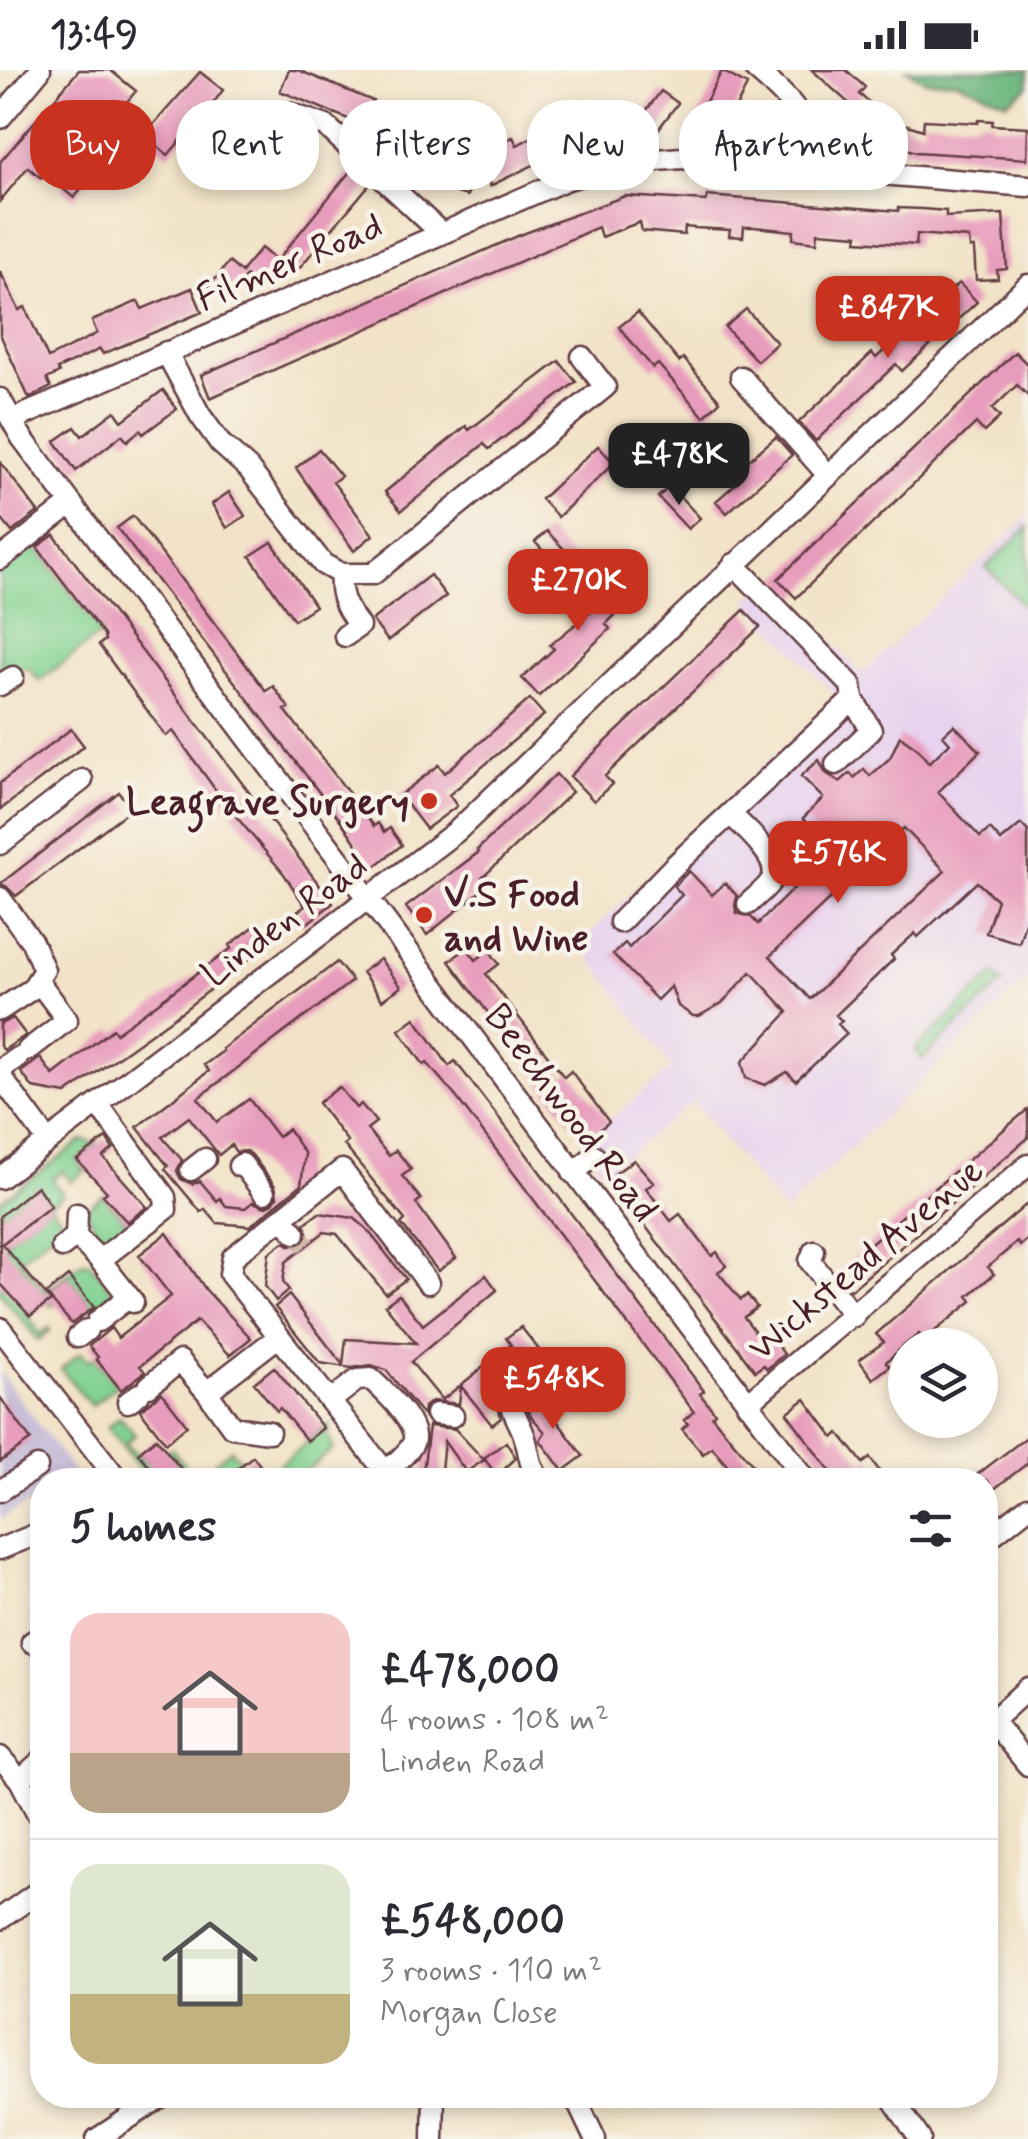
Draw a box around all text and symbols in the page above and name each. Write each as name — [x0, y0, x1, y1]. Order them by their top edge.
text: 13:49 — [50, 11, 138, 60]
chip: Buy — [30, 100, 156, 190]
chip: Rent — [176, 100, 319, 190]
chip: Filters — [339, 100, 507, 190]
chip: New — [527, 100, 659, 190]
chip: Apartment — [679, 100, 908, 190]
street label: Filmer Road — [189, 202, 391, 324]
pin: £847K — [818, 276, 958, 361]
text: £847K — [838, 287, 938, 329]
pin: £478K — [609, 423, 749, 508]
text: £478K — [630, 434, 728, 476]
pin: £270K — [508, 549, 648, 634]
text: £270K — [530, 560, 626, 602]
place label: Leagrave Surgery — [126, 779, 409, 833]
marker: Leagrave Surgery — [418, 790, 440, 812]
pin: £576K — [768, 821, 908, 906]
text: £576K — [790, 832, 886, 874]
street label: Linden Road — [193, 842, 378, 999]
place label: V.S Food and Wine — [444, 871, 589, 964]
marker: V.S Food and Wine — [413, 904, 435, 926]
street label: Beechwood Road — [472, 994, 668, 1233]
street label: Wickstead Avenue — [738, 1147, 995, 1373]
map controls — [888, 1328, 998, 1438]
button: layers — [888, 1328, 998, 1438]
pin: £548K — [483, 1347, 623, 1432]
text: £548K — [503, 1358, 603, 1400]
text: 5 homes — [70, 1501, 216, 1556]
icon: filters — [903, 1501, 958, 1556]
text: £478,000 — [380, 1644, 560, 1699]
icon: home — [150, 1653, 270, 1773]
text: 4 rooms · 108 m² — [380, 1699, 609, 1741]
text: Linden Road — [380, 1741, 545, 1783]
text: £548,000 — [380, 1895, 565, 1950]
icon: home — [150, 1904, 270, 2024]
text: 3 rooms · 110 m² — [380, 1950, 602, 1992]
text: Morgan Close — [380, 1992, 558, 2034]

